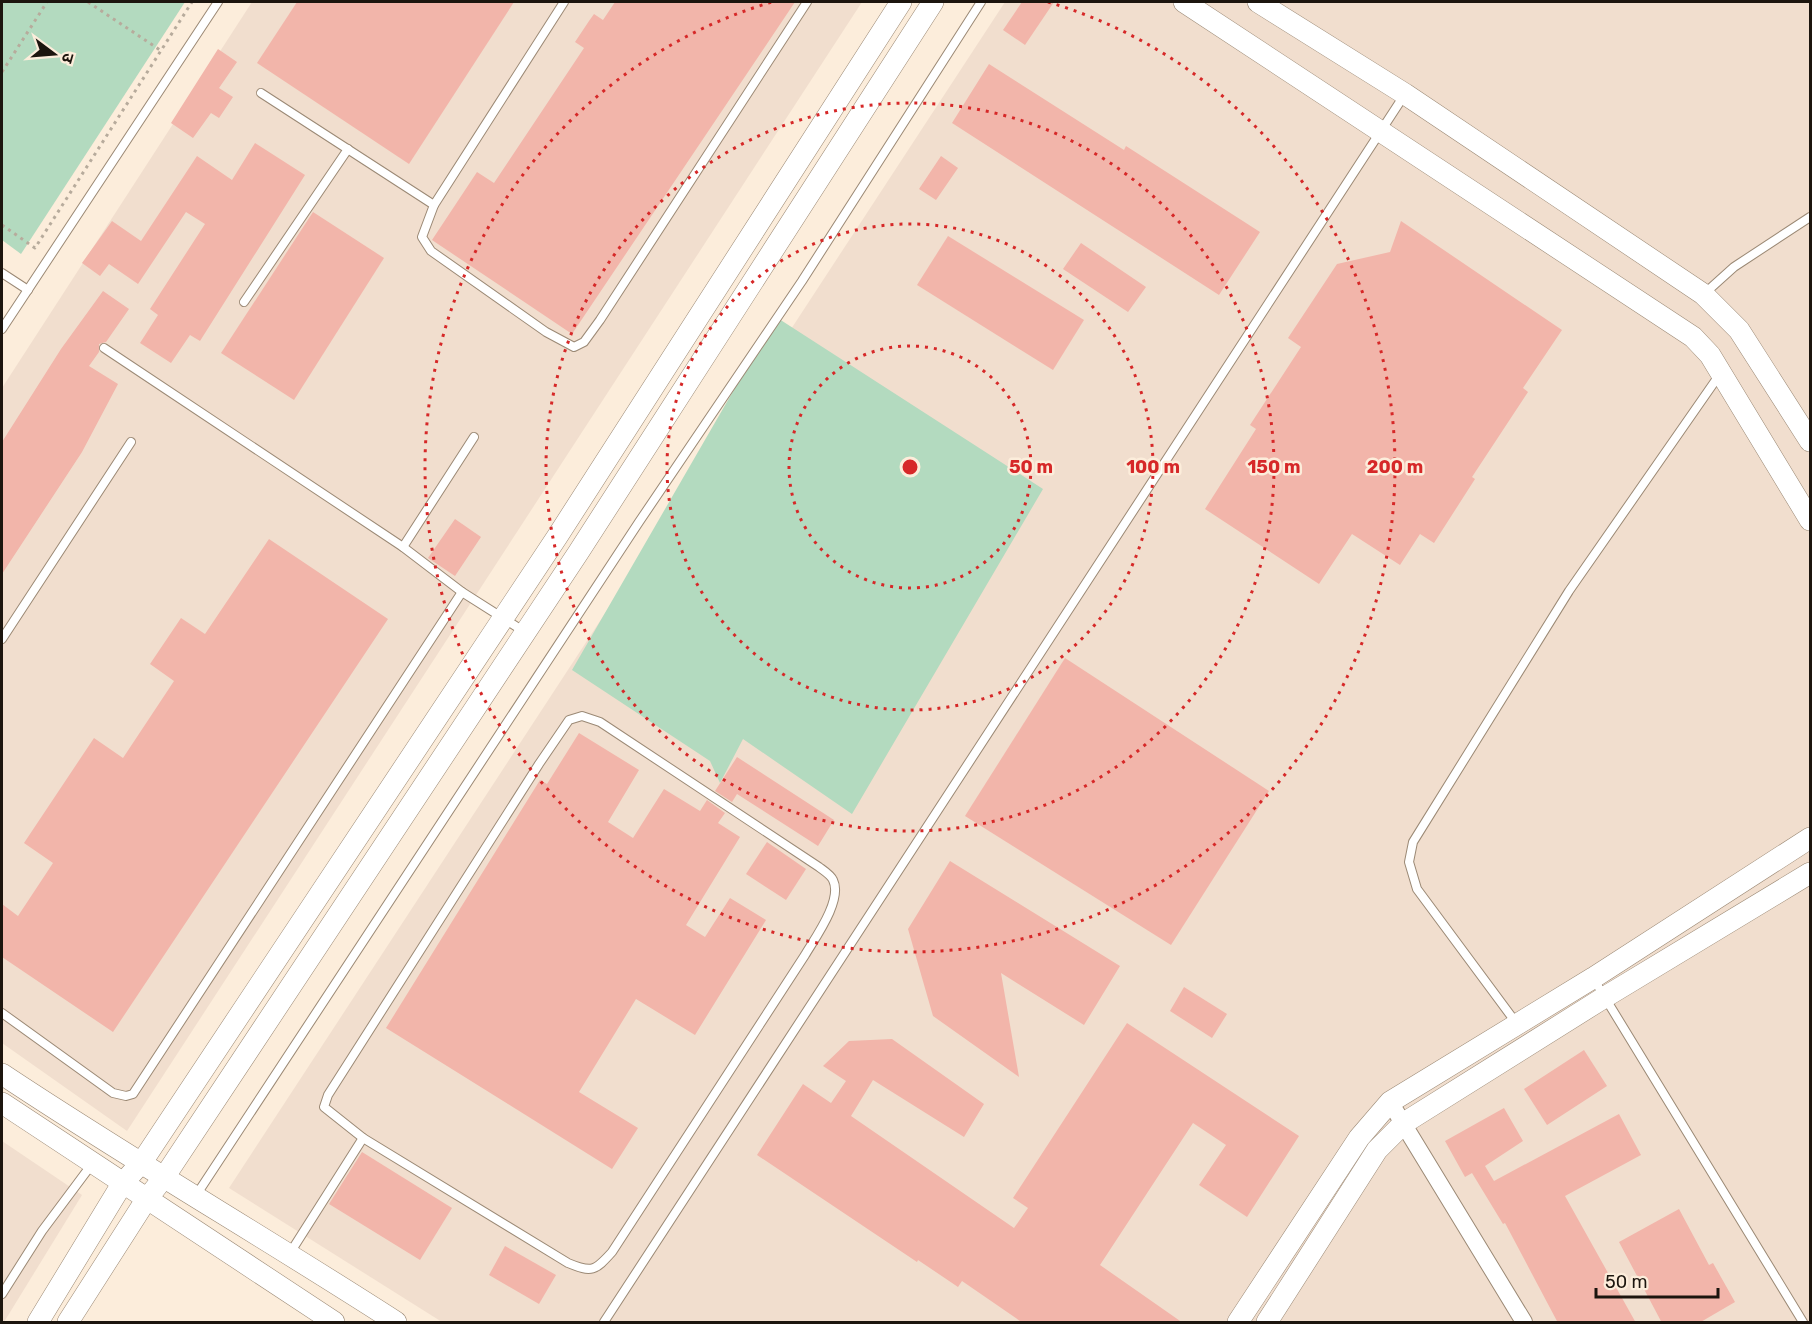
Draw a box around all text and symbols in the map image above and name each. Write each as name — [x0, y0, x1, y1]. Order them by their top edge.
north arrow — [24, 24, 84, 84]
text: उ — [57, 51, 78, 66]
text: 50 m — [1009, 456, 1053, 478]
text: 100 m — [1126, 456, 1180, 478]
text: 150 m — [1247, 456, 1301, 478]
text: 200 m — [1367, 456, 1423, 478]
centre of rings — [900, 457, 920, 477]
scale bar — [1596, 1261, 1718, 1299]
text: 50 m — [1605, 1271, 1648, 1293]

